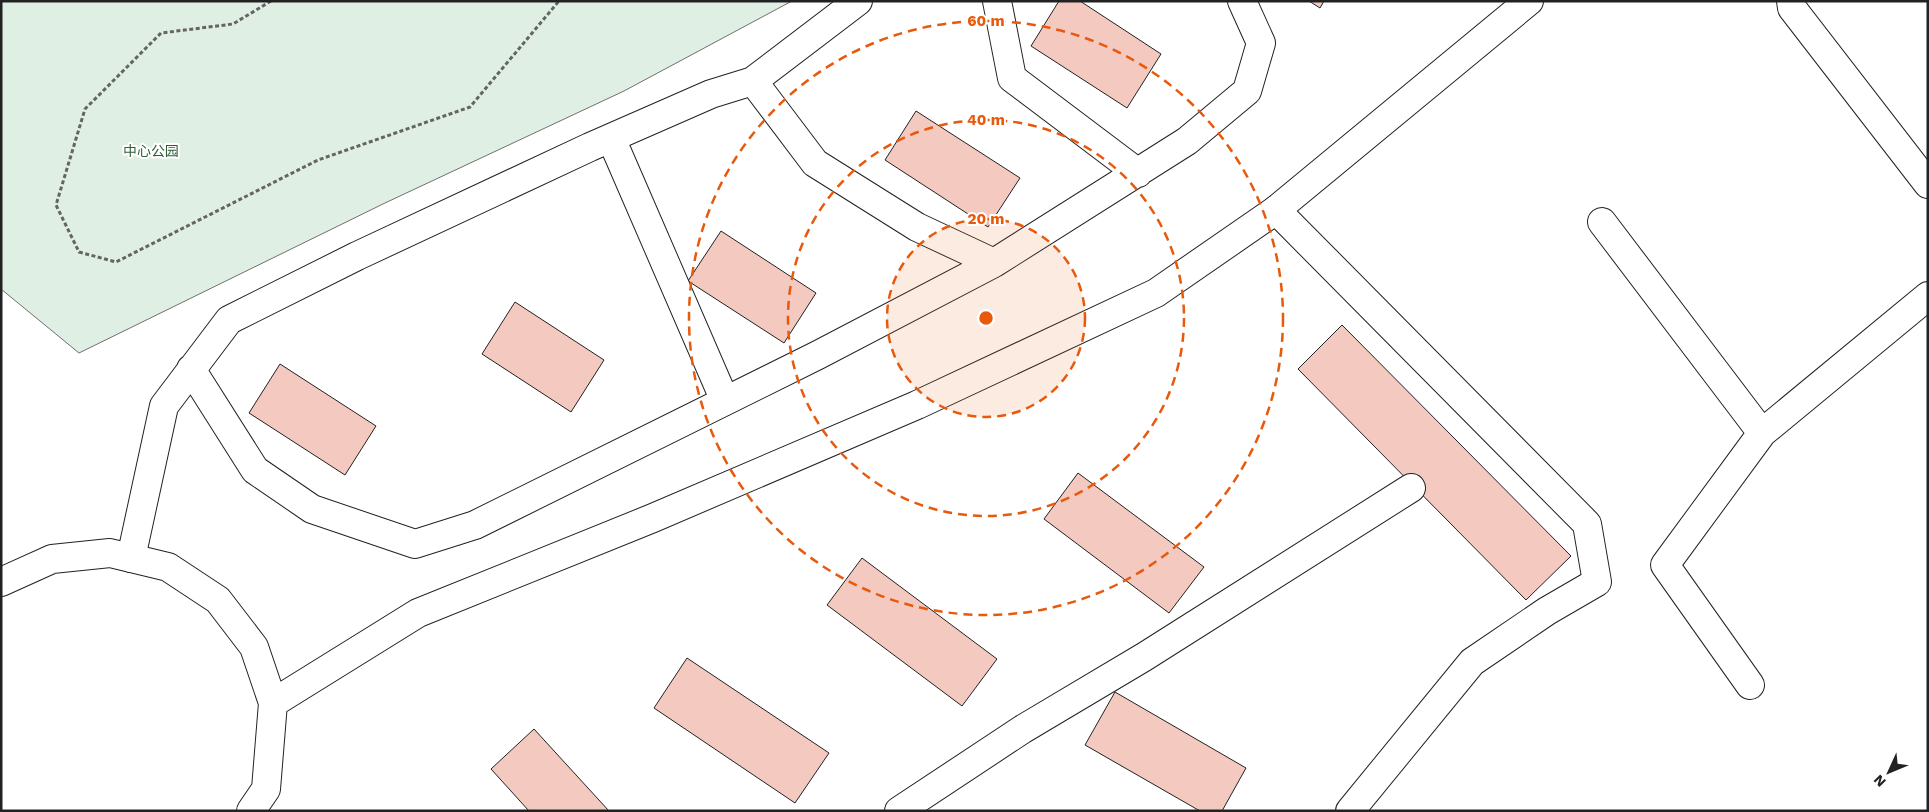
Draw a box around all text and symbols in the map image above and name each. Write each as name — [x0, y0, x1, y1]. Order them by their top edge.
text: 60 m — [967, 12, 1005, 30]
text: 40 m — [967, 111, 1005, 129]
park label: 中心公园 — [123, 143, 179, 159]
text: 20 m — [967, 210, 1005, 228]
centre of rings — [977, 309, 995, 327]
north arrow — [1864, 747, 1914, 797]
text: N — [1870, 772, 1889, 790]

